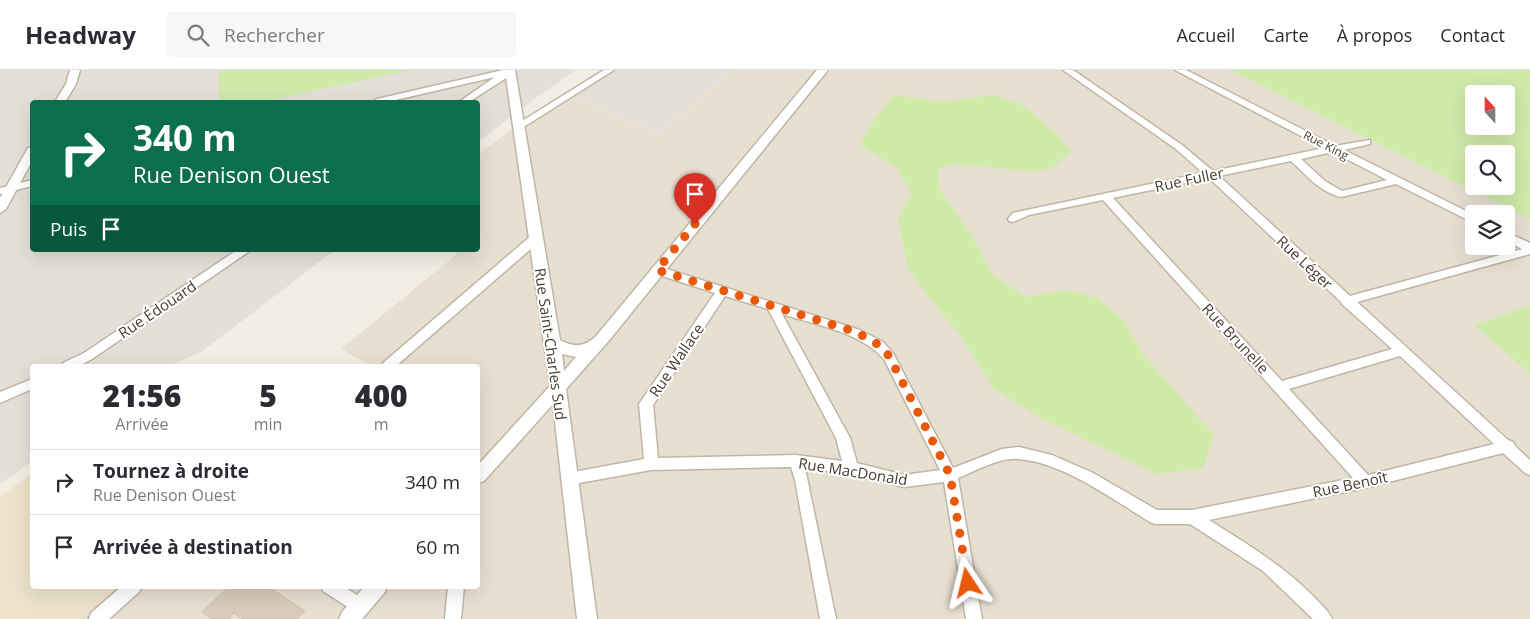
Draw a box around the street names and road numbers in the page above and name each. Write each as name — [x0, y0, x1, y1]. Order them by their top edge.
street label: Rue King — [1300, 126, 1352, 164]
street label: Rue Fuller — [1153, 162, 1225, 196]
street label: Rue Léger — [1273, 231, 1337, 293]
street label: Rue Saint-Charles Sud — [530, 267, 572, 421]
street label: Rue Édouard — [114, 276, 200, 342]
street label: Rue Brunelle — [1198, 298, 1274, 378]
street label: Rue Wallace — [644, 319, 708, 401]
street label: Rue MacDonald — [797, 453, 909, 489]
street label: Rue Benoît — [1311, 466, 1389, 502]

